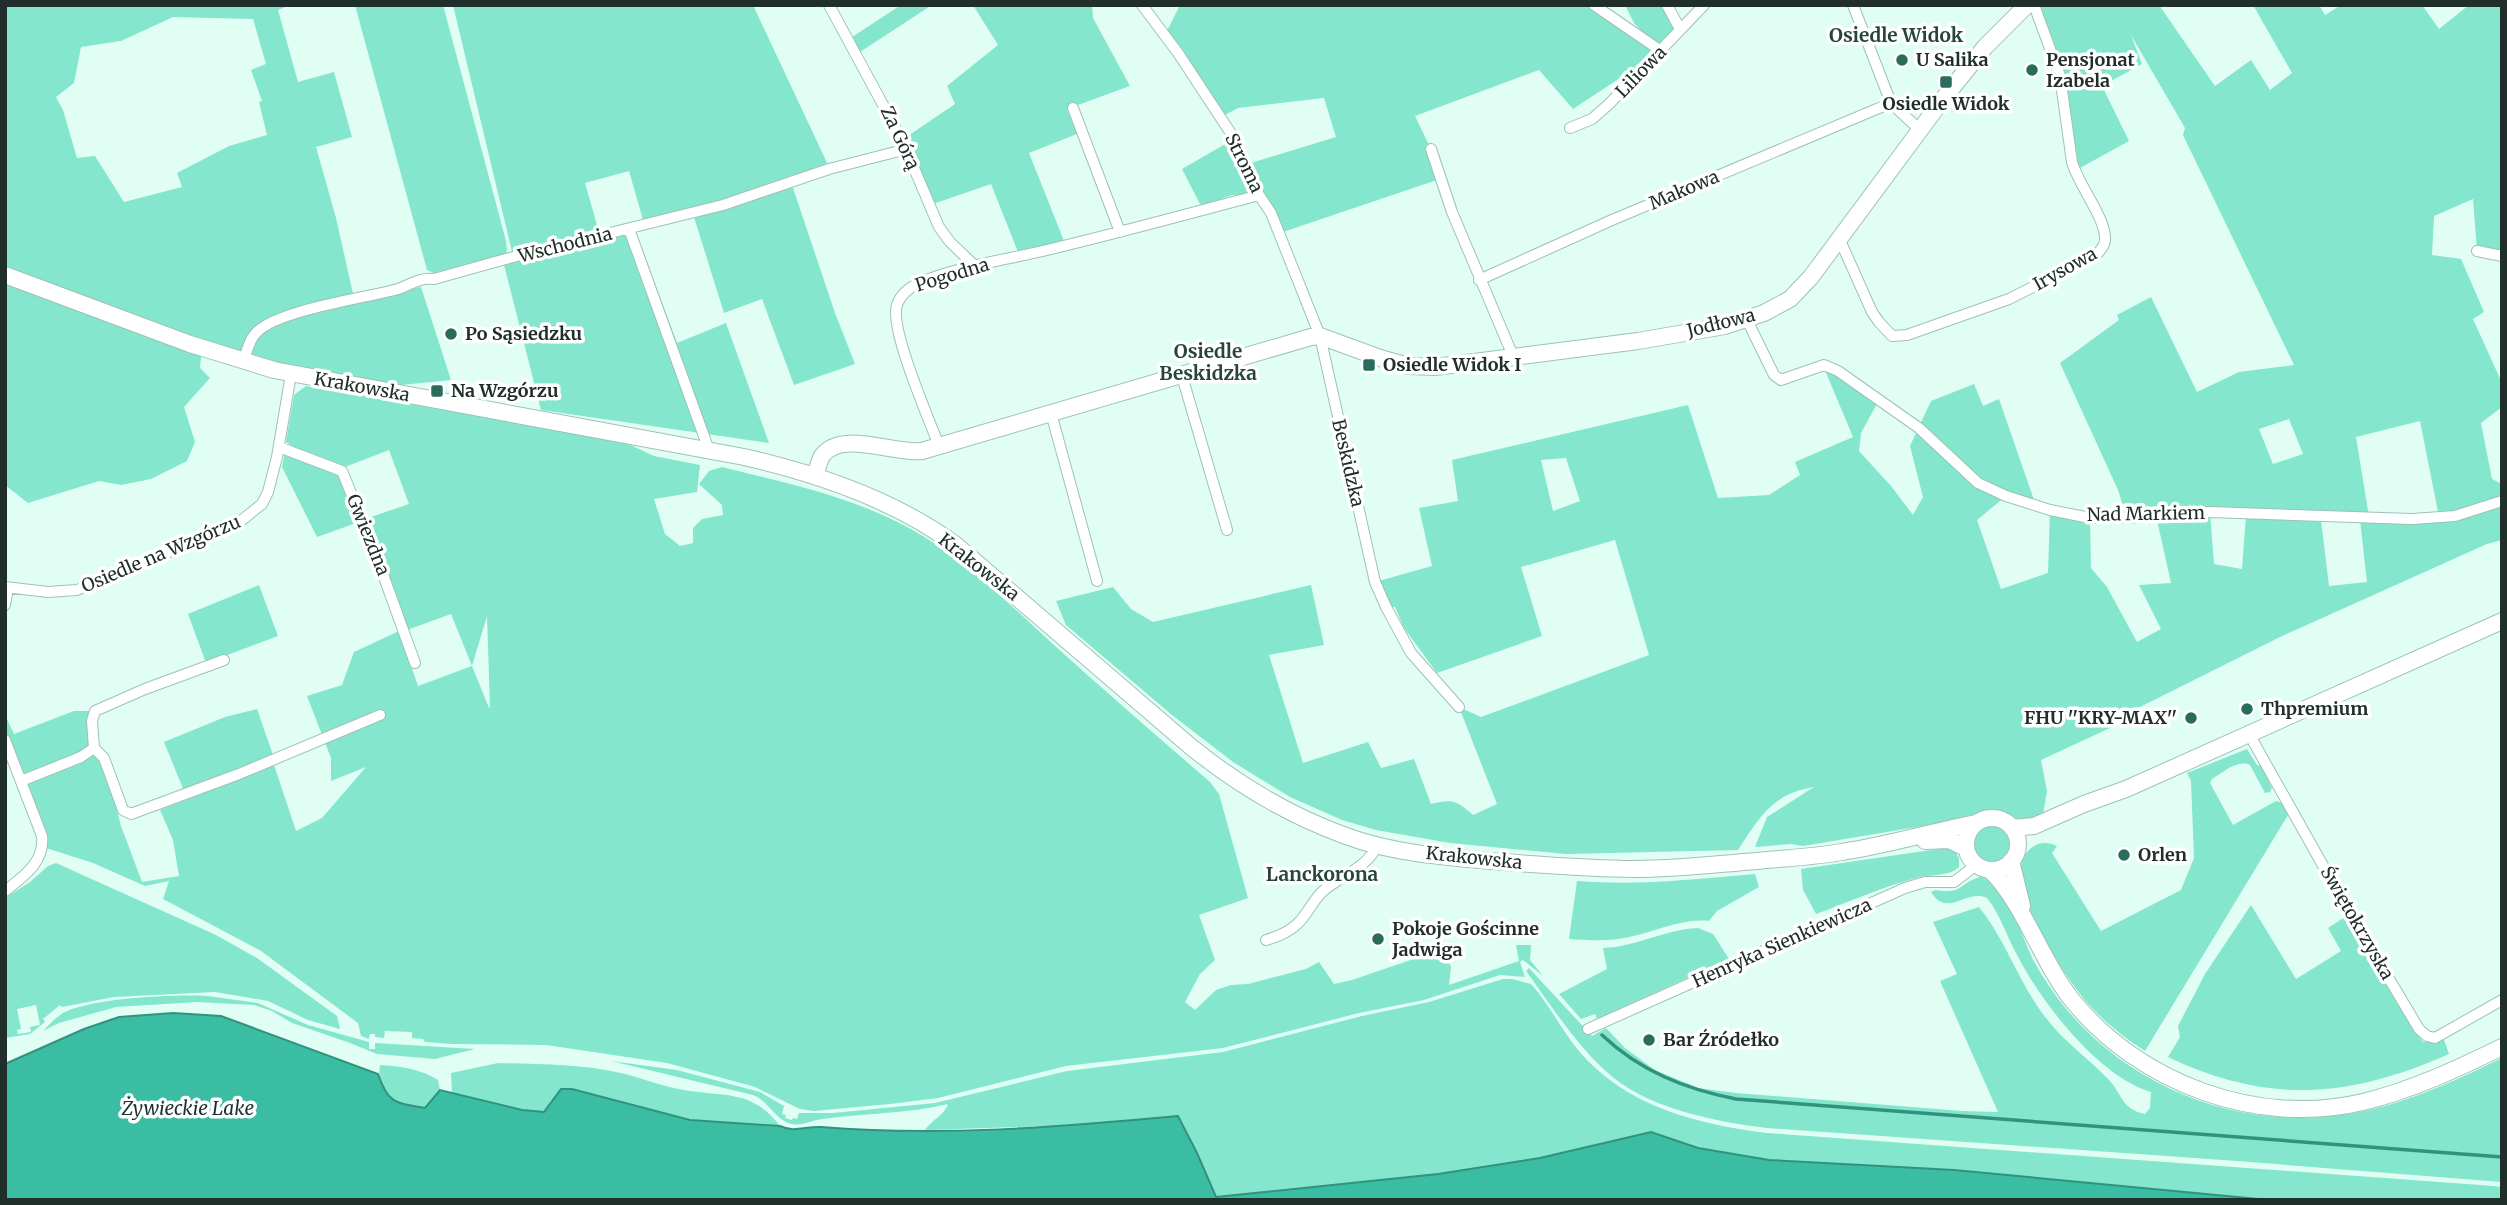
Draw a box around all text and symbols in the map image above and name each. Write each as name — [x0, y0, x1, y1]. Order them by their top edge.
district label: Osiedle Widok — [1829, 23, 1964, 47]
street label: Liliowa — [1610, 41, 1671, 102]
place label: U Salika — [1916, 48, 1989, 71]
place label: Pensjonat Izabela — [2046, 48, 2135, 92]
marker: U Salika — [1894, 52, 1910, 68]
marker: Pensjonat Izabela — [2024, 62, 2040, 78]
marker: Osiedle Widok — [1938, 74, 1954, 90]
place label: Osiedle Widok — [1883, 92, 2010, 115]
street label: Za Górą — [876, 102, 925, 173]
street label: Stroma — [1220, 129, 1269, 197]
street label: Makowa — [1645, 164, 1723, 215]
street label: Wschodnia — [515, 222, 615, 268]
street label: Irysowa — [2029, 242, 2101, 295]
street label: Pogodna — [912, 252, 992, 297]
street label: Jodłowa — [1683, 303, 1758, 342]
place label: Po Sąsiedzku — [465, 322, 582, 345]
marker: Po Sąsiedzku — [443, 326, 459, 342]
district label: Osiedle Beskidzka — [1159, 339, 1257, 385]
place label: Osiedle Widok I — [1383, 353, 1521, 376]
marker: Osiedle Widok I — [1361, 357, 1377, 373]
street label: Krakowska — [312, 367, 412, 406]
place label: Na Wzgórzu — [451, 379, 559, 402]
marker: Na Wzgórzu — [429, 383, 445, 399]
street label: Beskidzka — [1327, 417, 1370, 509]
street label: Gwiezdna — [342, 491, 395, 579]
street label: Nad Markiem — [2087, 501, 2205, 526]
street label: Osiedle na Wzgórzu — [78, 510, 244, 597]
street label: Krakowska — [934, 528, 1025, 606]
place label: Thpremium — [2261, 697, 2368, 720]
marker: Thpremium — [2239, 701, 2255, 717]
place label: FHU ''KRY-MAX'' — [2024, 706, 2177, 729]
marker: FHU ''KRY-MAX'' — [2183, 710, 2199, 726]
street label: Krakowska — [1425, 841, 1524, 874]
place label: Orlen — [2138, 843, 2187, 866]
marker: Orlen — [2116, 847, 2132, 863]
district label: Lanckorona — [1266, 862, 1379, 886]
street label: Świętokrzyska — [2316, 862, 2399, 984]
street label: Henryka Sienkiewicza — [1689, 893, 1875, 992]
place label: Pokoje Gościnne Jadwiga — [1391, 917, 1539, 961]
marker: Pokoje Gościnne Jadwiga — [1370, 931, 1386, 947]
place label: Bar Źródełko — [1663, 1028, 1779, 1051]
marker: Bar Źródełko — [1641, 1032, 1657, 1048]
water label: Żywieckie Lake — [121, 1096, 255, 1120]

